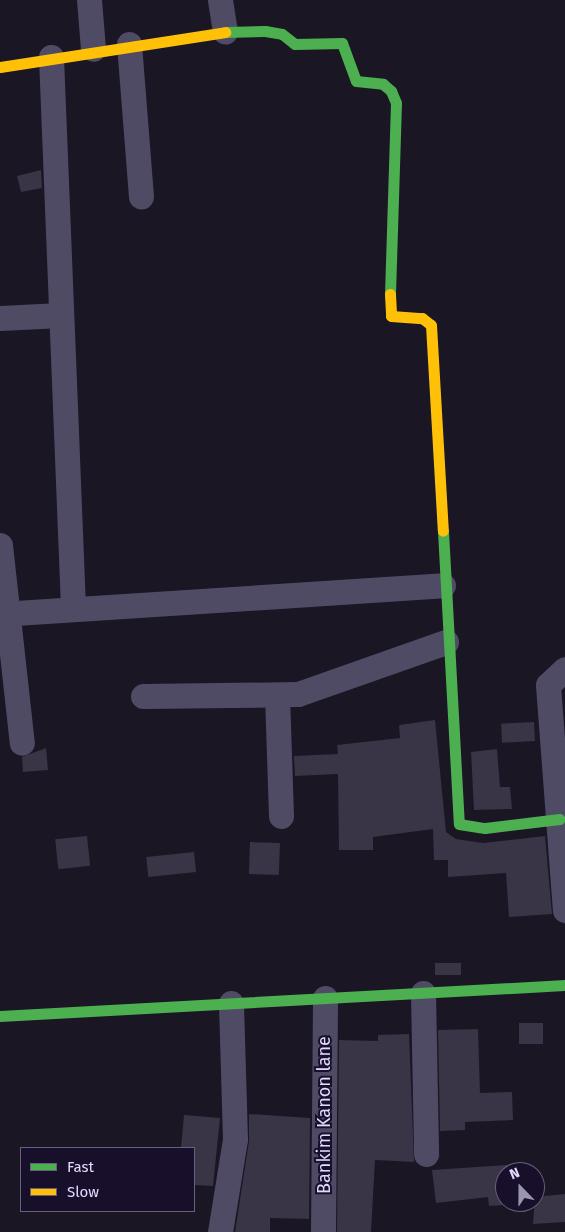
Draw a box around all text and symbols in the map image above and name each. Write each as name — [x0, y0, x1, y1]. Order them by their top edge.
street label: Bankim Kanon lane — [313, 1036, 335, 1194]
legend — [20, 1147, 195, 1212]
text: Fast — [67, 1158, 94, 1176]
north arrow — [495, 1162, 545, 1212]
text: N — [507, 1164, 522, 1183]
text: Slow — [67, 1183, 99, 1201]

